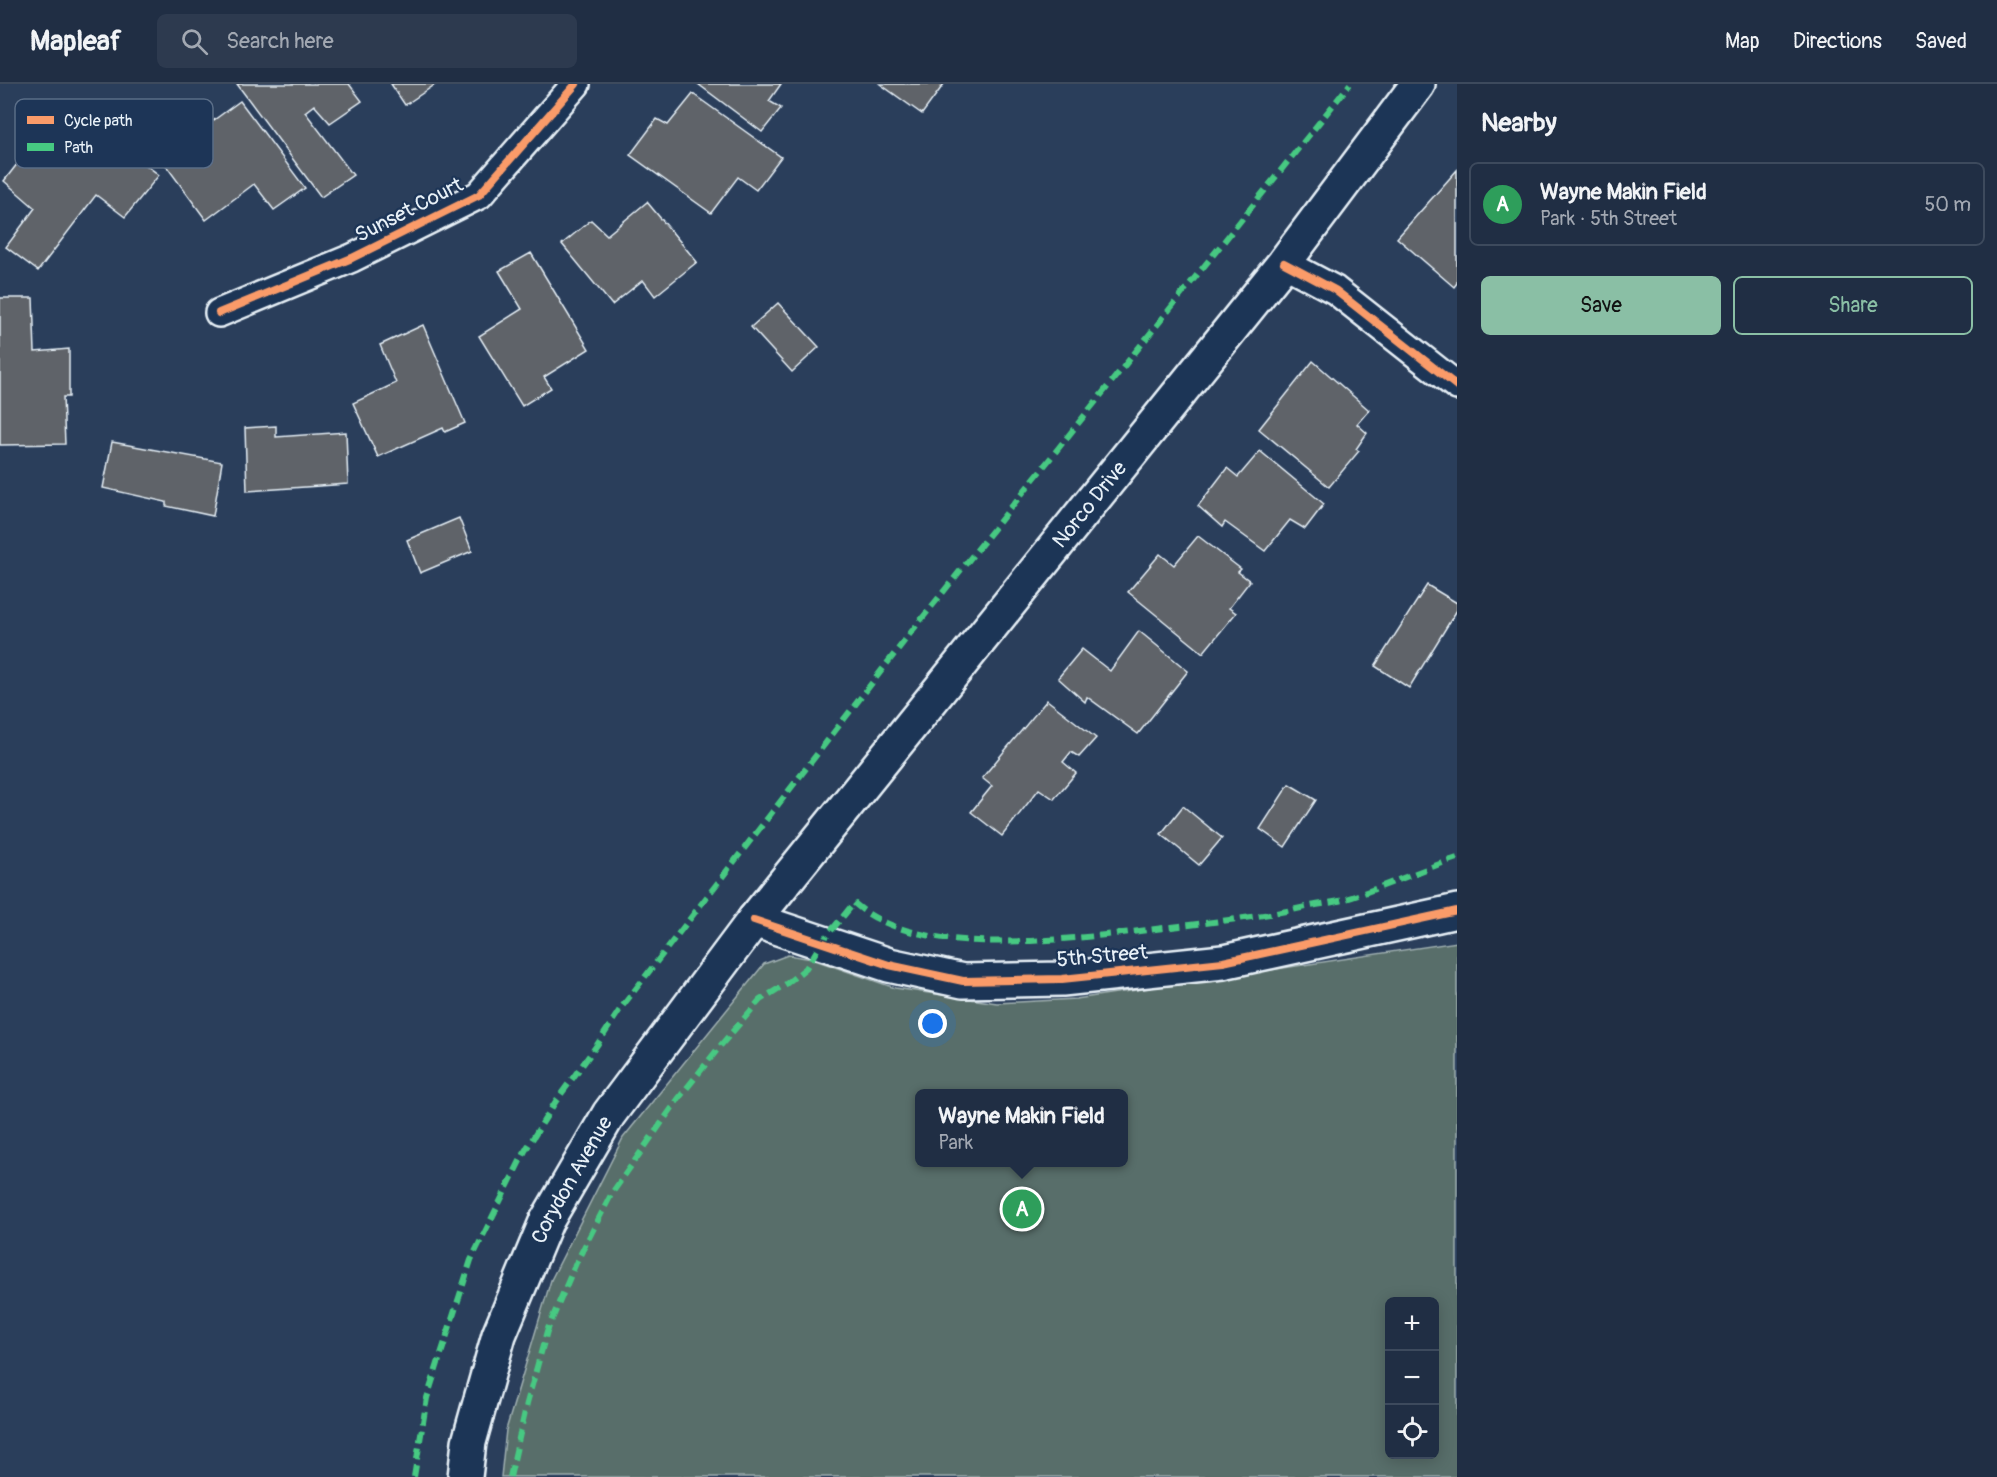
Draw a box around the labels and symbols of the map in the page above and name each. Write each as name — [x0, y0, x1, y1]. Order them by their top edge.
legend — [15, 99, 213, 168]
text: Cycle path — [64, 111, 132, 131]
text: Path — [64, 138, 93, 158]
street label: Sunset Court — [350, 171, 468, 249]
street label: Norco Drive — [1046, 455, 1133, 553]
street label: 5th Street — [1055, 939, 1149, 973]
your location — [918, 1009, 947, 1038]
street label: Corydon Avenue — [525, 1110, 619, 1248]
pin: A — [1002, 1186, 1042, 1232]

